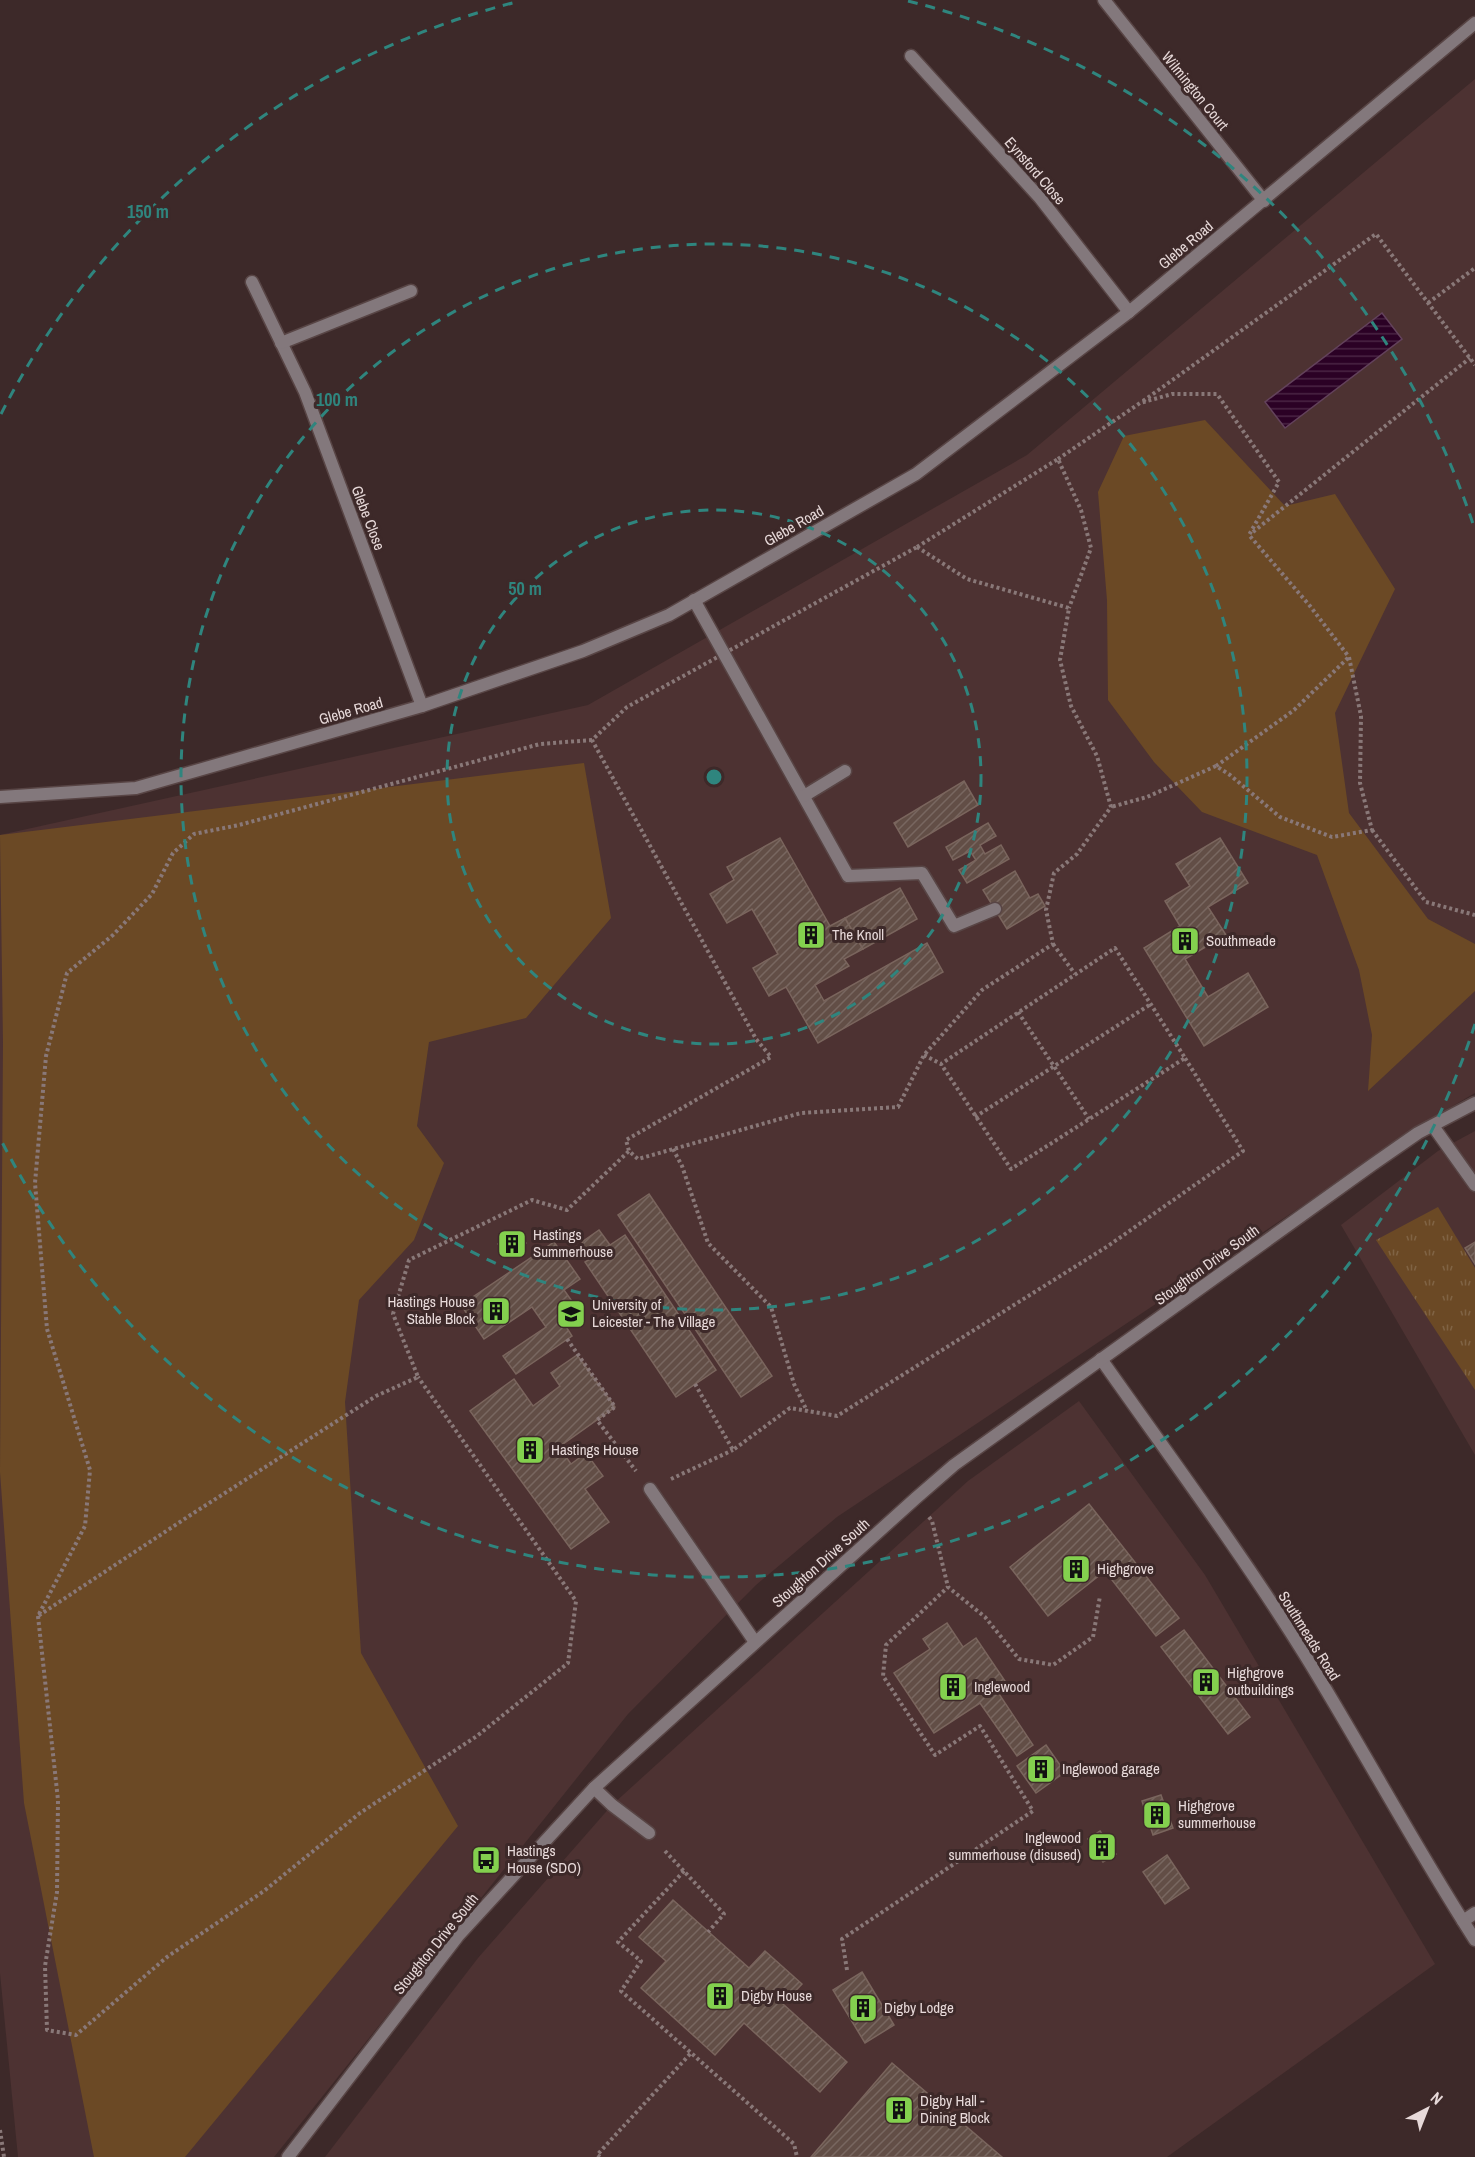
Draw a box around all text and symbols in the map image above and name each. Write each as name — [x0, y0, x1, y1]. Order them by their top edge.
street label: Wilmington Court — [1157, 47, 1234, 135]
street label: Eynsford Close — [1000, 132, 1071, 209]
text: 150 m — [127, 199, 169, 224]
street label: Glebe Road — [1154, 215, 1218, 274]
text: 100 m — [316, 387, 358, 412]
street label: Glebe Close — [347, 482, 390, 553]
street label: Glebe Road — [760, 500, 827, 551]
text: 50 m — [508, 576, 542, 601]
street label: Glebe Road — [316, 691, 385, 730]
centre of rings — [704, 767, 724, 787]
building icon: The Knoll — [795, 919, 827, 951]
place label: The Knoll — [832, 924, 884, 945]
building icon: Southmeade — [1169, 925, 1201, 957]
place label: Southmeade — [1206, 930, 1276, 951]
street label: Stoughton Drive South — [1150, 1220, 1263, 1310]
place label: Hastings Summerhouse — [533, 1224, 613, 1262]
building icon: Hastings Summerhouse — [496, 1228, 528, 1260]
place label: Hastings House Stable Block — [387, 1291, 476, 1329]
place label: University of Leicester - The Village — [592, 1294, 715, 1332]
building icon: Hastings House Stable Block — [480, 1295, 512, 1327]
school or university icon: University of Leicester - The Village — [555, 1298, 587, 1330]
building icon: Hastings House — [514, 1434, 546, 1466]
place label: Hastings House — [551, 1439, 639, 1460]
street label: Stoughton Drive South — [767, 1513, 874, 1612]
building icon: Highgrove — [1060, 1553, 1092, 1585]
place label: Highgrove — [1097, 1558, 1154, 1579]
street label: Southmeads Road — [1274, 1587, 1345, 1685]
place label: Highgrove outbuildings — [1227, 1662, 1294, 1700]
building icon: Highgrove outbuildings — [1190, 1666, 1222, 1698]
building icon: Inglewood — [937, 1671, 969, 1703]
place label: Inglewood — [974, 1676, 1030, 1697]
building icon: Inglewood garage — [1025, 1753, 1057, 1785]
place label: Inglewood garage — [1062, 1758, 1160, 1779]
place label: Highgrove summerhouse — [1178, 1795, 1256, 1833]
building icon: Highgrove summerhouse — [1141, 1799, 1173, 1831]
place label: Inglewood summerhouse (disused) — [948, 1827, 1081, 1865]
building icon: Inglewood summerhouse (disused) — [1086, 1831, 1118, 1863]
place label: Hastings House (SDO) — [507, 1840, 581, 1878]
bus stop icon: Hastings House (SDO) — [470, 1844, 502, 1876]
street label: Stoughton Drive South — [388, 1889, 483, 1999]
building icon: Digby House — [704, 1980, 736, 2012]
place label: Digby House — [741, 1985, 812, 2006]
building icon: Digby Lodge — [847, 1992, 879, 2024]
place label: Digby Lodge — [884, 1997, 954, 2018]
north arrow — [1397, 2079, 1457, 2139]
text: N — [1426, 2087, 1448, 2109]
place label: Digby Hall - Dining Block — [920, 2090, 991, 2128]
building icon: Digby Hall - Dining Block — [883, 2094, 915, 2126]

